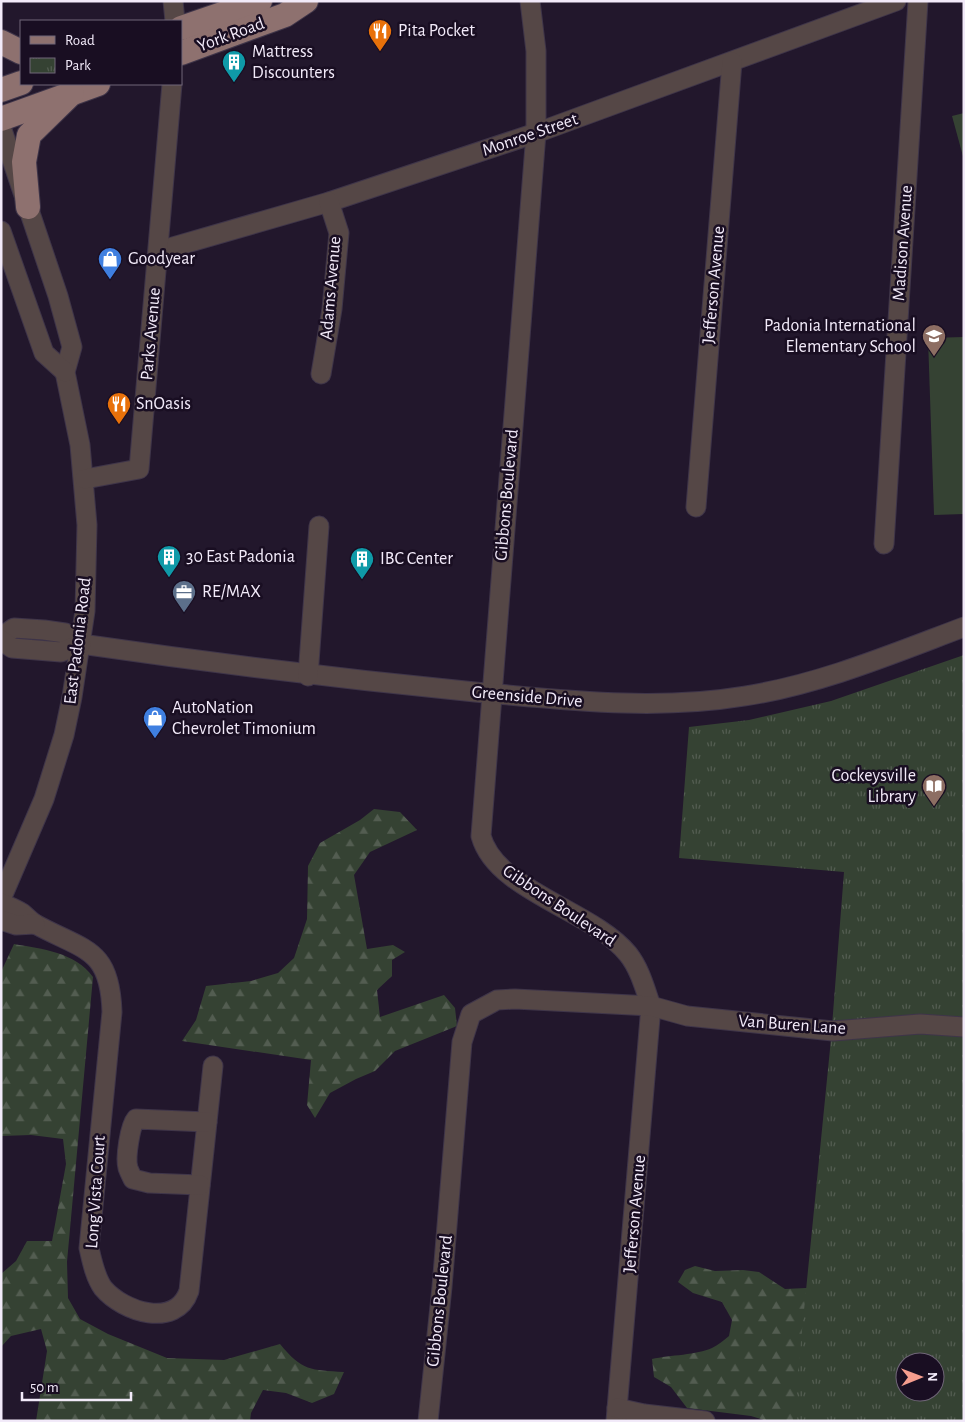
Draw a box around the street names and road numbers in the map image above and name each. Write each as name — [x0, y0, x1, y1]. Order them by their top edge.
street label: York Road — [195, 15, 267, 55]
street label: Monroe Street — [480, 110, 580, 160]
street label: Madison Avenue — [890, 184, 916, 302]
street label: Jefferson Avenue — [700, 225, 728, 345]
street label: Adams Avenue — [318, 235, 344, 341]
street label: Parks Avenue — [138, 287, 164, 381]
street label: Gibbons Boulevard — [492, 428, 522, 562]
street label: East Padonia Road — [61, 576, 95, 706]
street label: Greenside Drive — [471, 683, 583, 711]
street label: Gibbons Boulevard — [499, 862, 619, 950]
street label: Van Buren Lane — [738, 1012, 846, 1038]
street label: Long Vista Court — [83, 1135, 109, 1249]
street label: Jefferson Avenue — [621, 1154, 649, 1274]
street label: Gibbons Boulevard — [424, 1234, 456, 1368]

